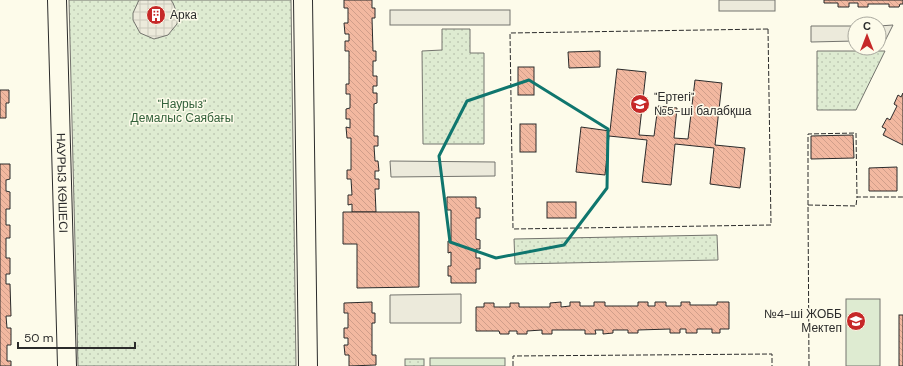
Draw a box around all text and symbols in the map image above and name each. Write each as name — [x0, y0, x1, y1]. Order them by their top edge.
building icon: Арка — [145, 4, 167, 26]
place label: Арка — [170, 7, 197, 23]
north arrow — [847, 16, 887, 56]
text: С — [863, 19, 871, 33]
place label: "Ертегі" №5-ші балабқша — [654, 89, 752, 119]
school or university icon: "Ертегі" №5-ші балабқша — [629, 93, 651, 115]
park label: "Наурыз" Демалыс Саябағы — [131, 96, 233, 126]
street label: НАУРЫЗ КӨШЕСІ — [53, 133, 71, 233]
place label: №4-ші ЖОББ Мектеп — [764, 306, 842, 336]
school or university icon: №4-ші ЖОББ Мектеп — [845, 310, 867, 332]
scale bar — [18, 324, 135, 350]
text: 50 m — [24, 330, 53, 346]

